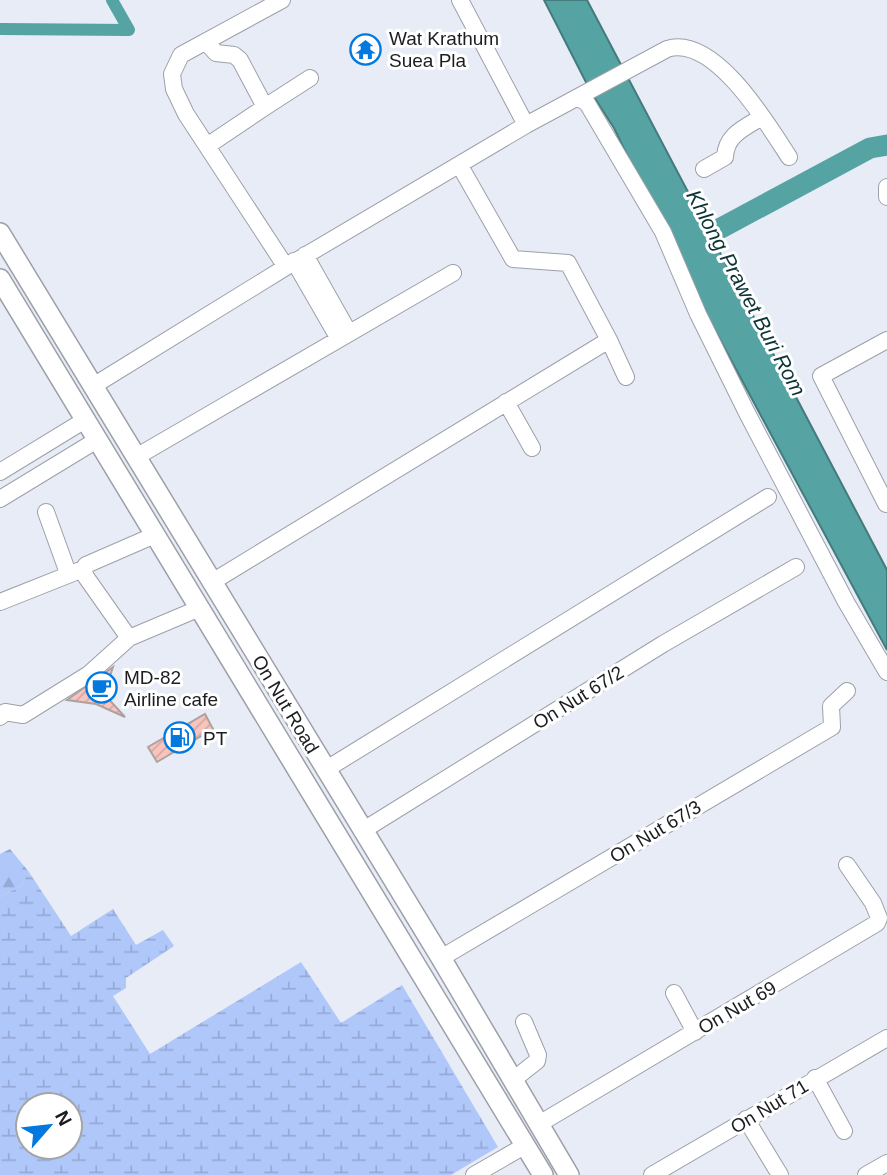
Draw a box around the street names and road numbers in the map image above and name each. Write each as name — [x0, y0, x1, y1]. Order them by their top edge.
street label: On Nut Road — [248, 651, 323, 757]
street label: On Nut 67/2 — [529, 661, 627, 733]
street label: On Nut 67/3 — [606, 796, 705, 867]
street label: On Nut 69 — [694, 977, 780, 1038]
street label: On Nut 71 — [727, 1075, 812, 1138]

